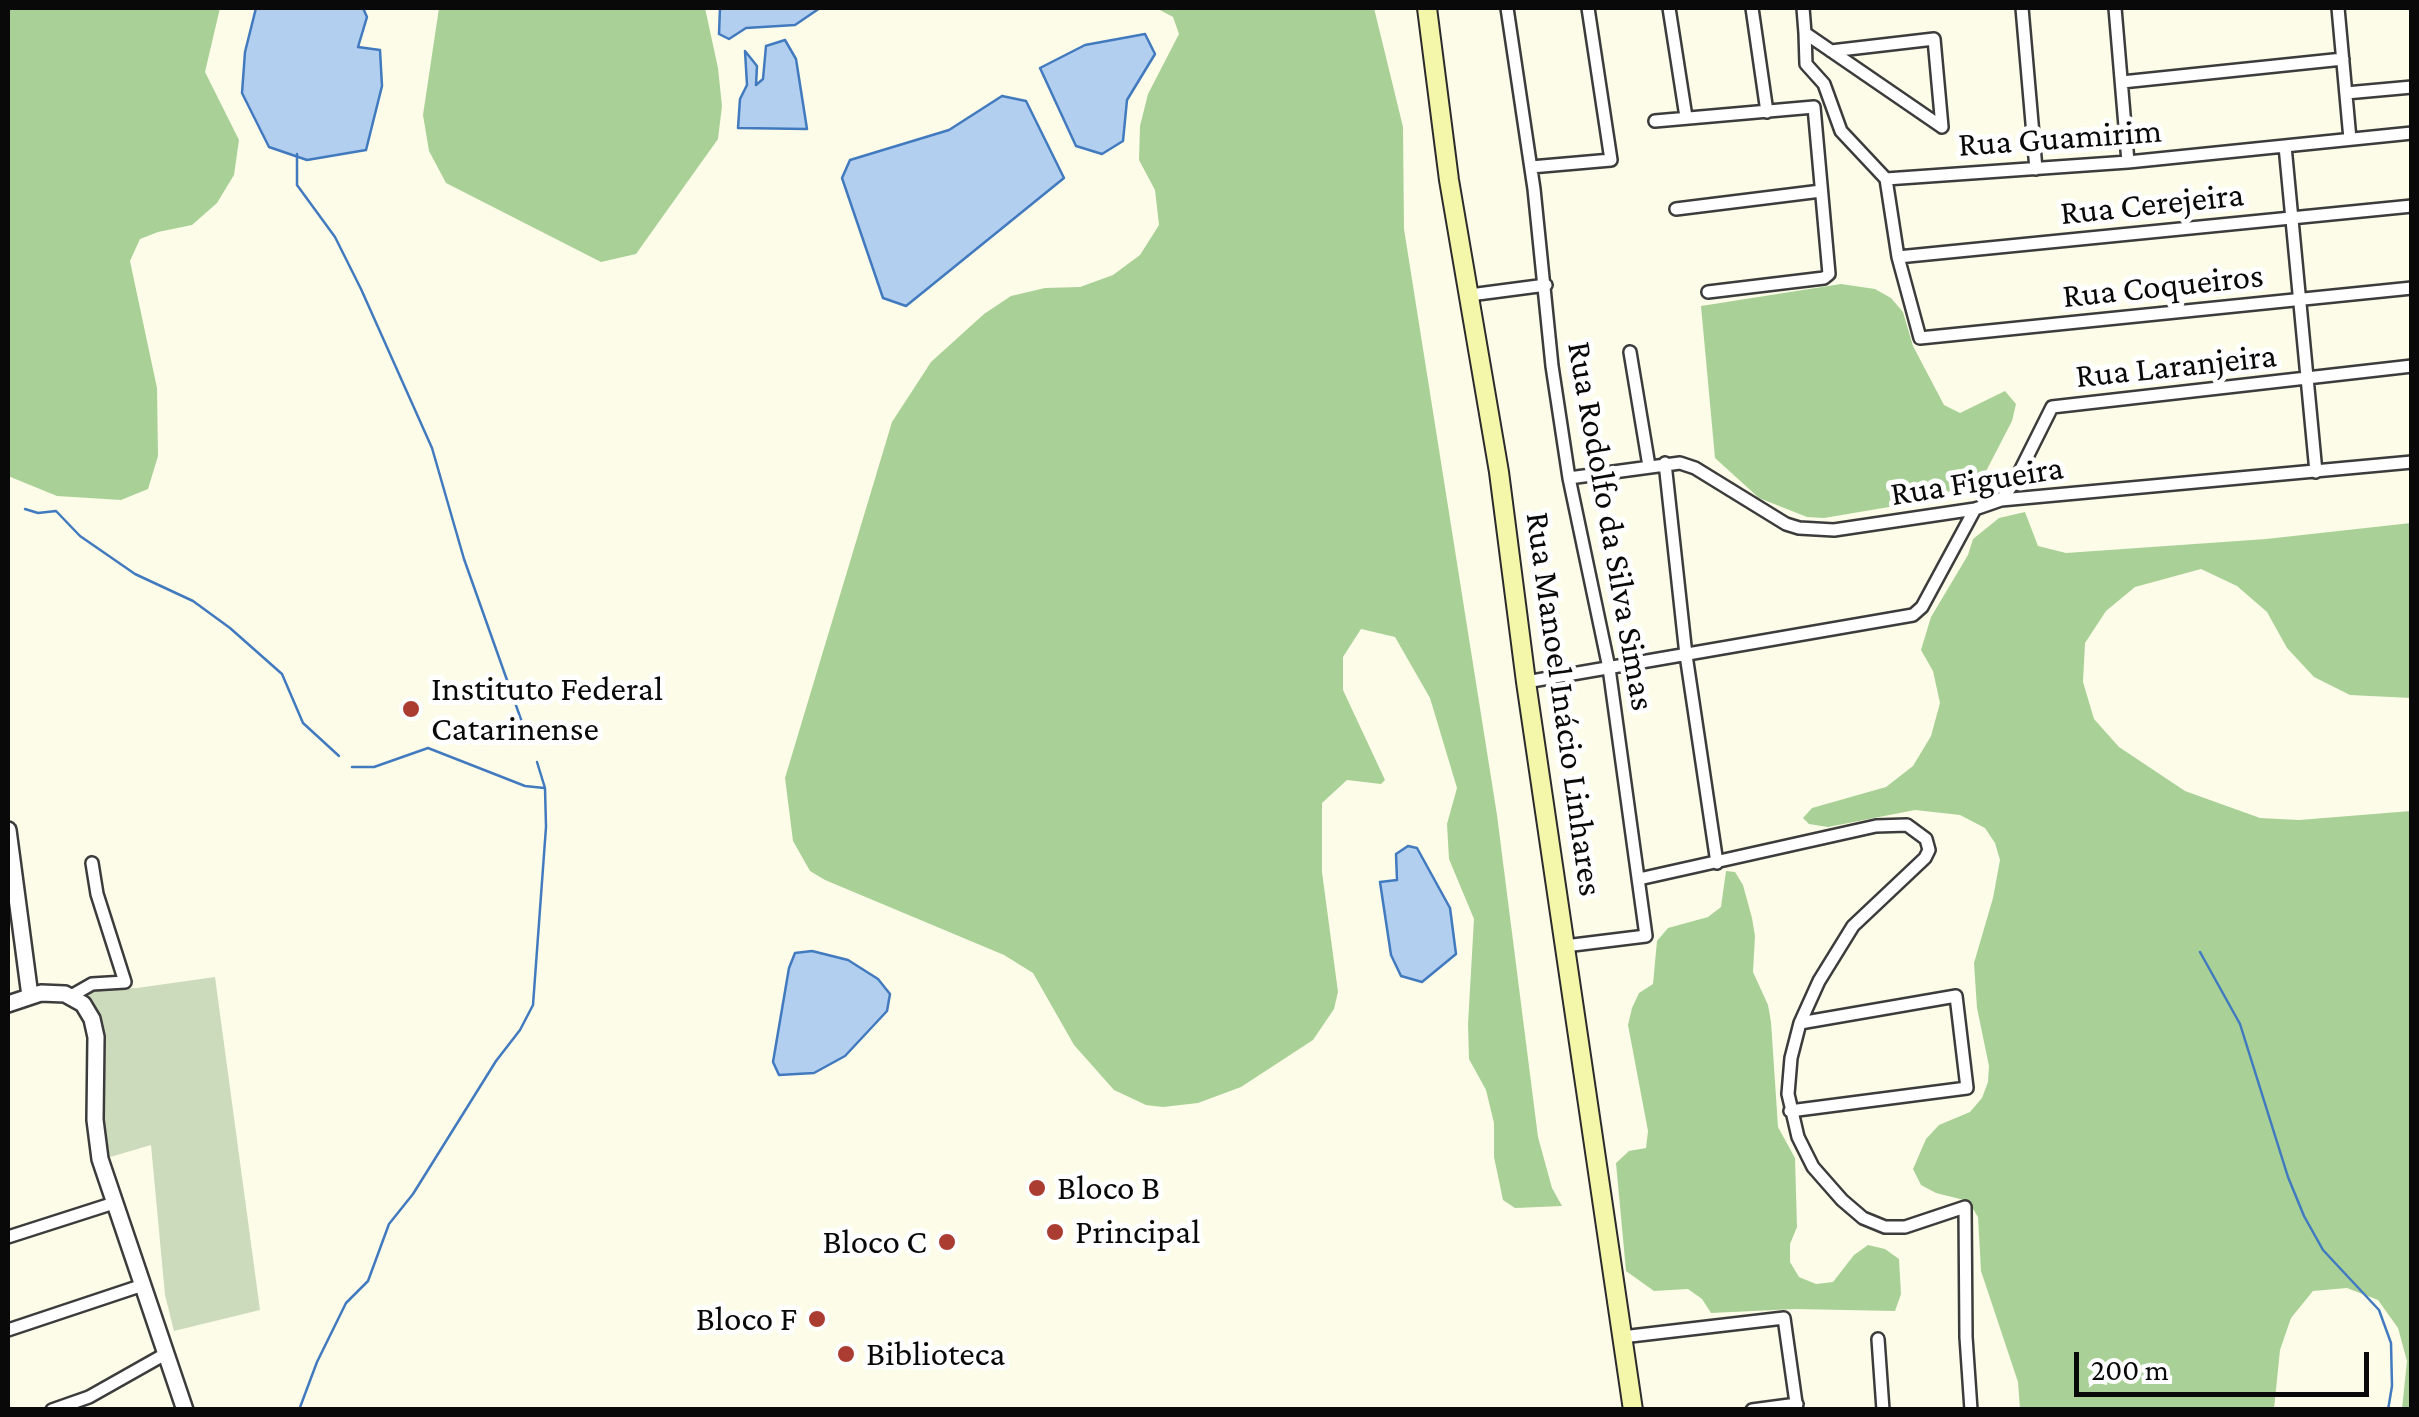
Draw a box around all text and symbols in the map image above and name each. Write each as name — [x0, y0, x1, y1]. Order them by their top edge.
street label: Rua Guamirim — [1957, 110, 2163, 166]
street label: Rua Cerejeira — [2058, 173, 2246, 235]
street label: Rua Coqueiros — [2060, 255, 2266, 317]
street label: Rua Laranjeira — [2073, 335, 2279, 397]
street label: Rua Rodolfo da Silva Simas — [1558, 338, 1664, 714]
street label: Rua Figueira — [1888, 447, 2066, 515]
street label: Rua Manoel Inácio Linhares — [1516, 509, 1612, 899]
place label: Instituto Federal Catarinense — [431, 668, 663, 750]
marker: Instituto Federal Catarinense — [400, 698, 422, 720]
place label: Bloco B — [1057, 1167, 1160, 1209]
marker: Bloco B — [1026, 1177, 1048, 1199]
place label: Principal — [1075, 1211, 1200, 1253]
place label: Bloco C — [822, 1221, 927, 1263]
marker: Principal — [1044, 1221, 1066, 1243]
marker: Bloco C — [936, 1231, 958, 1253]
place label: Bloco F — [696, 1298, 797, 1340]
marker: Bloco F — [806, 1308, 828, 1330]
scale bar — [2079, 1332, 2374, 1394]
place label: Biblioteca — [866, 1333, 1005, 1375]
marker: Biblioteca — [835, 1343, 857, 1365]
text: 200 m — [2091, 1353, 2169, 1386]

